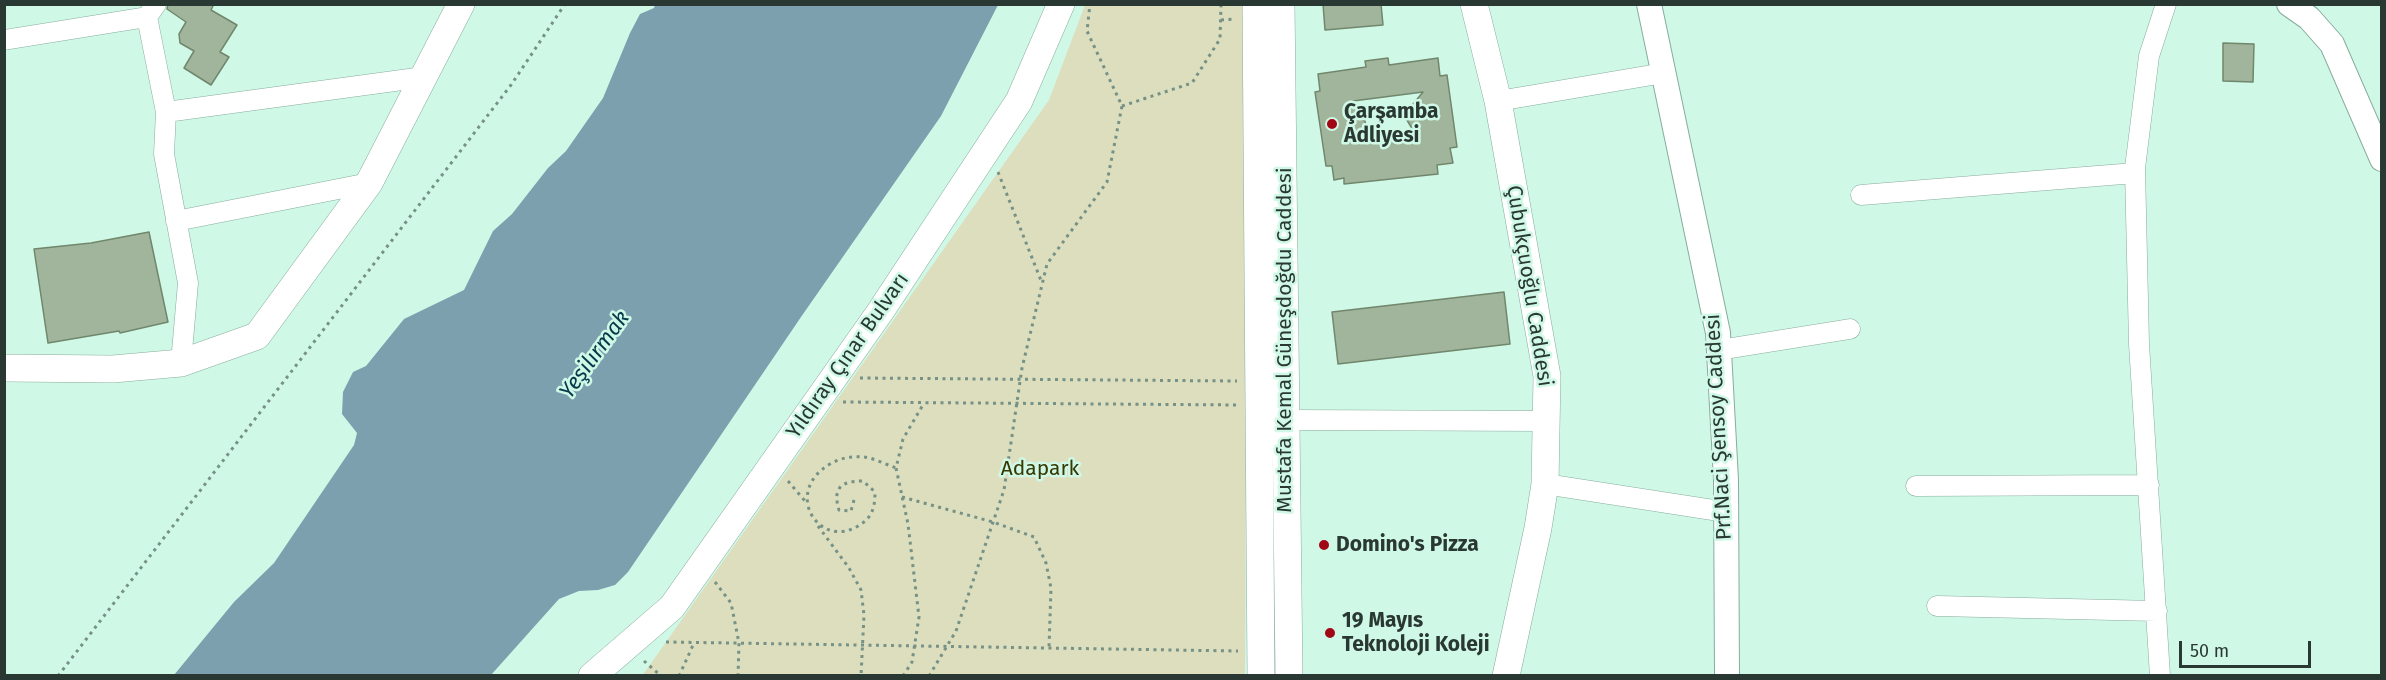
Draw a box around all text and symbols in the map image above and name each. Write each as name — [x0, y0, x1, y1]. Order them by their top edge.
place label: Çarşamba Adliyesi — [1344, 99, 1439, 149]
marker: Çarşamba Adliyesi — [1325, 117, 1339, 131]
street label: Mustafa Kemal Güneşdoğdu Caddesi — [1272, 167, 1298, 513]
street label: Çubukçuoğlu Caddesi — [1501, 184, 1557, 388]
street label: Yıldıray Çınar Bulvarı — [781, 268, 915, 444]
water label: Yeşilırmak — [554, 306, 636, 404]
street label: Prf.Naci Şensoy Caddesi — [1700, 313, 1738, 541]
park label: Adapark — [1001, 456, 1079, 482]
place label: Domino's Pizza — [1336, 532, 1479, 558]
marker: Domino's Pizza — [1317, 538, 1331, 552]
place label: 19 Mayıs Teknoloji Koleji — [1342, 608, 1490, 658]
marker: 19 Mayıs Teknoloji Koleji — [1323, 626, 1337, 640]
scale bar — [2182, 629, 2314, 667]
text: 50 m — [2190, 640, 2229, 662]

